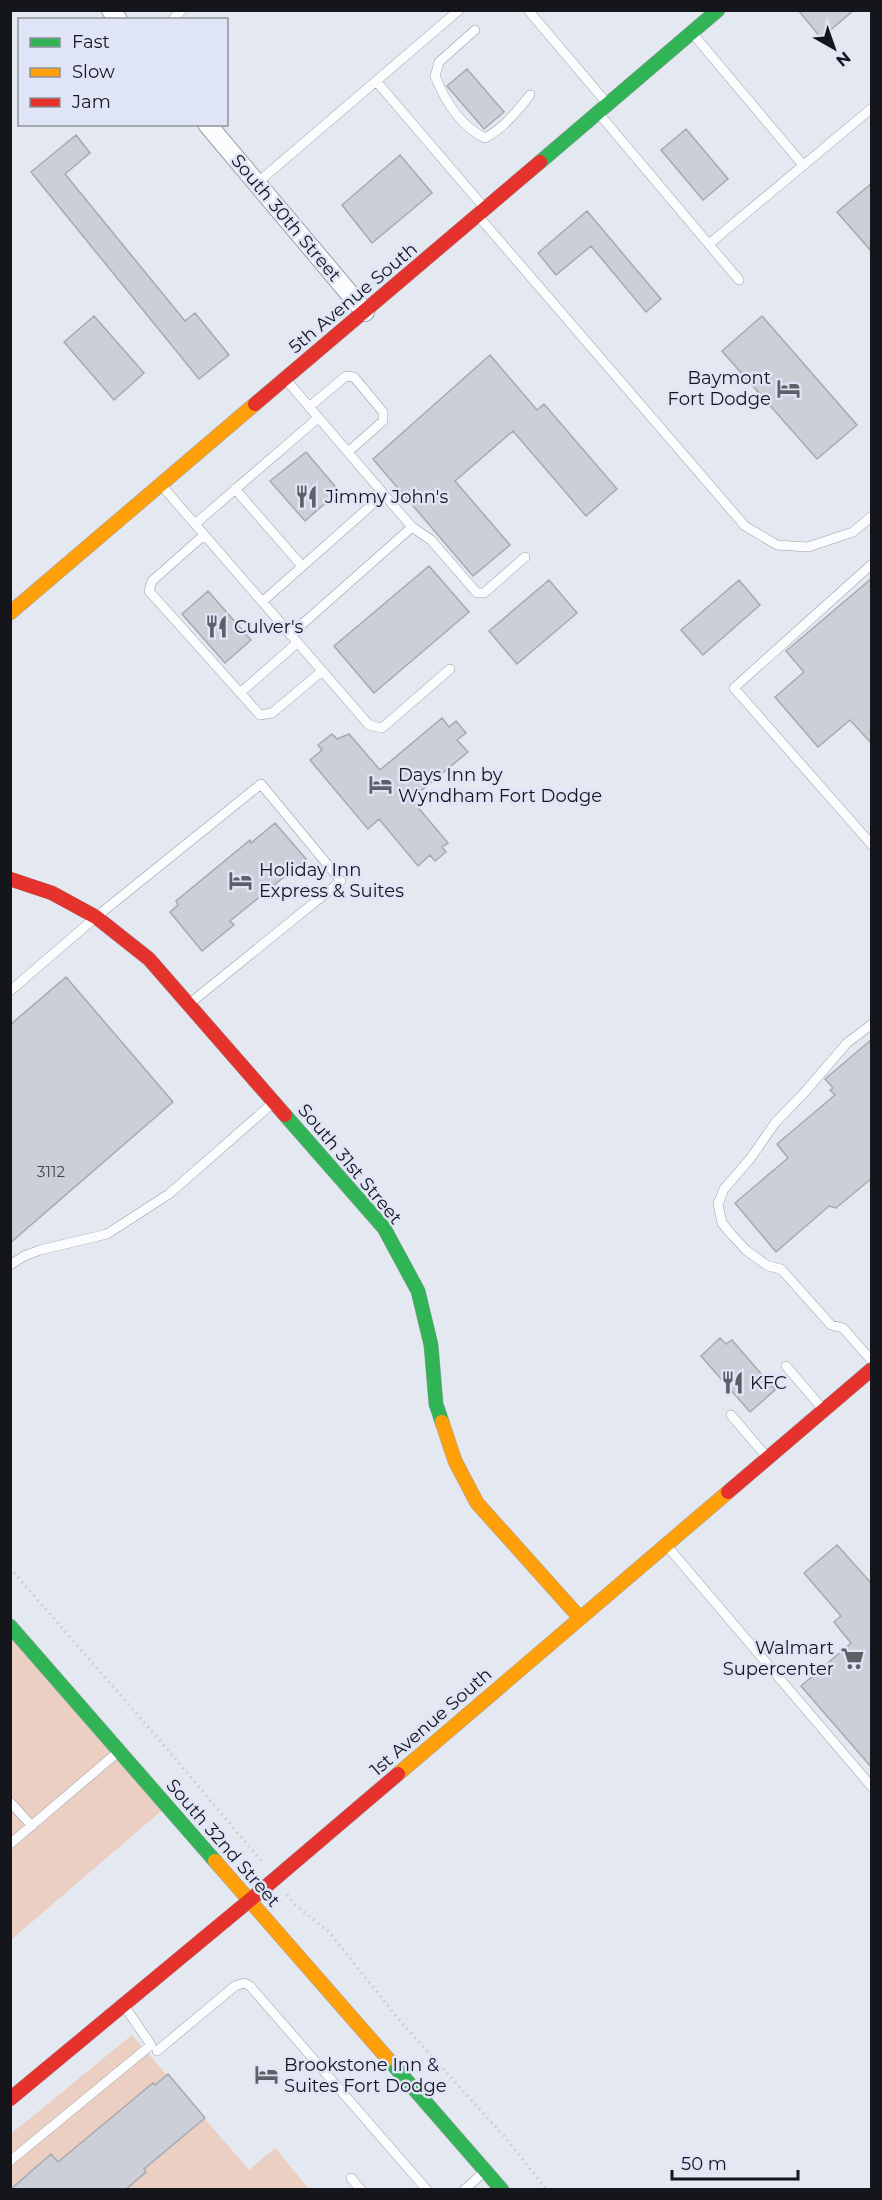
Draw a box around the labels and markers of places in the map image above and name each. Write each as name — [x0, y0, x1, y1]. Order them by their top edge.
place label: Baymont Fort Dodge — [668, 367, 771, 410]
hotel icon: Baymont Fort Dodge — [776, 375, 802, 401]
restaurant icon: Jimmy John's — [294, 484, 320, 510]
place label: Jimmy John's — [324, 486, 448, 508]
restaurant icon: Culver's — [203, 614, 229, 640]
place label: Culver's — [234, 616, 304, 638]
place label: Days Inn by Wyndham Fort Dodge — [398, 764, 602, 807]
hotel icon: Days Inn by Wyndham Fort Dodge — [367, 772, 393, 798]
place label: Holiday Inn Express & Suites — [259, 859, 404, 902]
hotel icon: Holiday Inn Express & Suites — [228, 867, 254, 893]
restaurant icon: KFC — [719, 1370, 745, 1396]
place label: KFC — [750, 1372, 787, 1394]
place label: Walmart Supercenter — [723, 1637, 834, 1680]
supermarket icon: Walmart Supercenter — [839, 1645, 865, 1671]
place label: Brookstone Inn & Suites Fort Dodge — [284, 2054, 447, 2097]
hotel icon: Brookstone Inn & Suites Fort Dodge — [253, 2062, 279, 2088]

